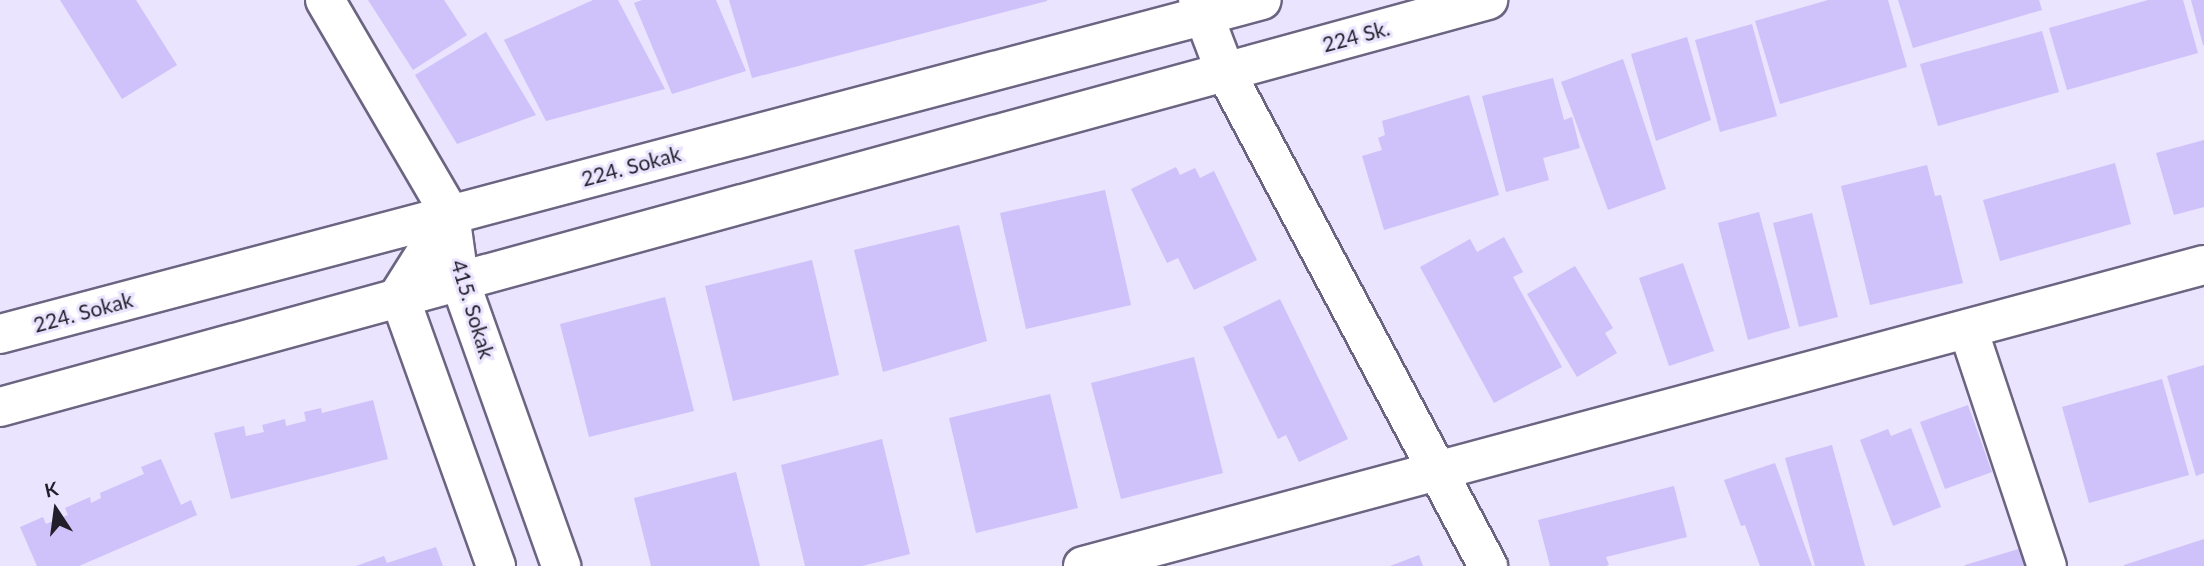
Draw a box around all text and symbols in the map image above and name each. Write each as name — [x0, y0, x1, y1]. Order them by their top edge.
street label: 224 Sk. — [1320, 15, 1392, 57]
street label: 224. Sokak — [579, 141, 683, 191]
street label: 415. Sokak — [446, 257, 500, 361]
street label: 224. Sokak — [31, 287, 135, 337]
north arrow — [21, 475, 91, 545]
text: K — [42, 476, 60, 502]

